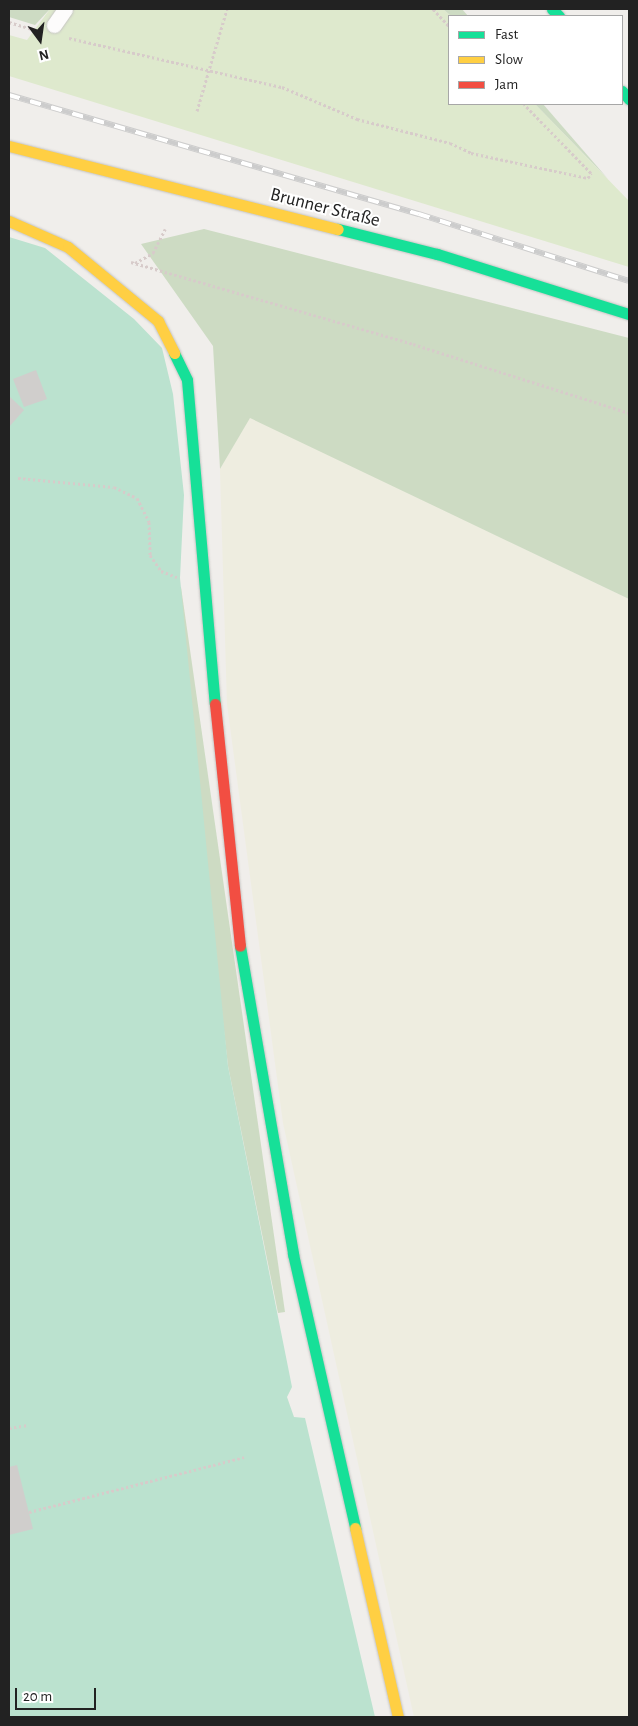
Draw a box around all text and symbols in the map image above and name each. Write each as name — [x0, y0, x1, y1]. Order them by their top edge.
north arrow — [15, 15, 65, 65]
legend — [448, 15, 623, 105]
text: Fast — [495, 27, 518, 42]
text: N — [37, 47, 50, 63]
text: Slow — [495, 52, 523, 67]
text: Jam — [495, 77, 518, 92]
street label: Brunner Straße — [268, 183, 382, 233]
scale bar — [18, 1678, 99, 1710]
text: 20 m — [23, 1689, 52, 1704]

